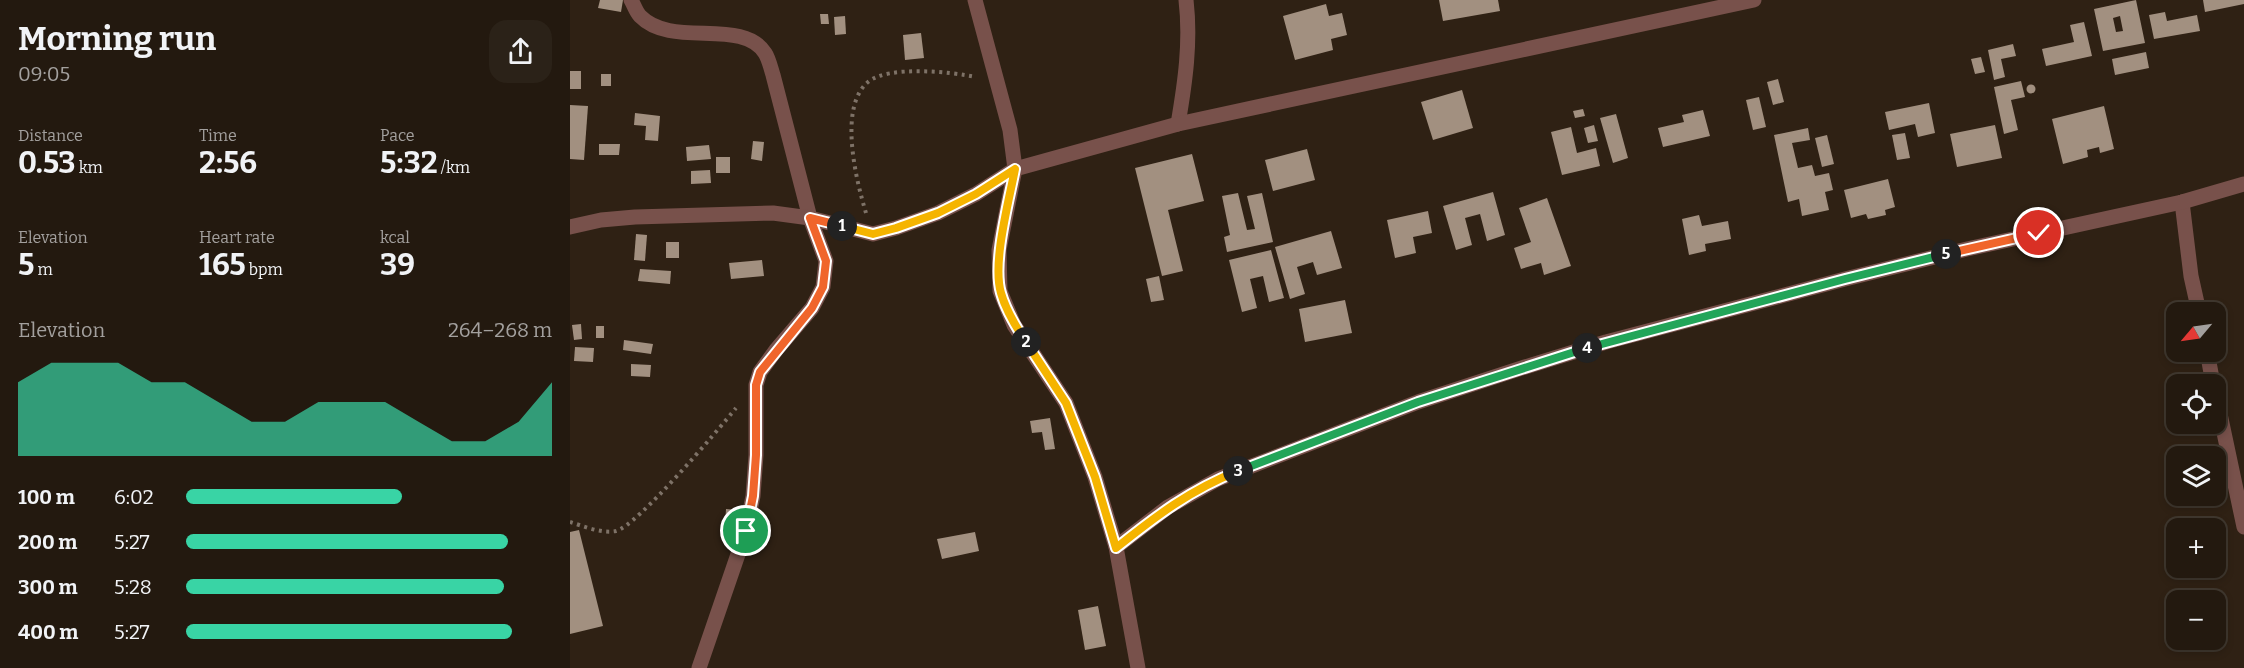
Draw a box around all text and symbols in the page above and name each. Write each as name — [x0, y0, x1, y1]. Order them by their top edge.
text: Morning run — [18, 19, 216, 59]
button: share — [489, 20, 552, 83]
text: 09:05 — [18, 62, 70, 86]
text: Distance — [18, 126, 83, 145]
text: Time — [199, 126, 237, 145]
text: Pace — [380, 126, 415, 145]
text: 0.53 — [18, 145, 76, 181]
text: 2:56 — [199, 145, 257, 181]
text: 5:32 — [380, 145, 438, 181]
text: km — [76, 158, 103, 177]
text: /km — [438, 158, 470, 177]
pin — [2013, 207, 2064, 258]
pin: 1 — [827, 211, 857, 241]
text: 1 — [839, 216, 845, 235]
icon: check — [2022, 216, 2055, 249]
text: Elevation — [18, 228, 88, 247]
text: Heart rate — [199, 228, 275, 247]
text: kcal — [380, 228, 410, 247]
pin: 5 — [1931, 239, 1961, 269]
text: 5 — [1942, 244, 1950, 263]
text: 5 — [18, 247, 34, 283]
text: 165 — [199, 247, 246, 283]
text: 39 — [380, 247, 415, 283]
text: m — [34, 260, 53, 279]
text: bpm — [246, 260, 283, 279]
north arrow — [2166, 302, 2226, 362]
map controls — [2166, 302, 2226, 650]
text: Elevation — [18, 318, 105, 342]
text: 264–268 m — [448, 318, 552, 342]
pin: 2 — [1011, 327, 1041, 357]
text: 2 — [1021, 332, 1031, 351]
pin: 4 — [1572, 333, 1602, 363]
text: 4 — [1582, 338, 1592, 357]
button: locate — [2166, 374, 2226, 434]
button: layers — [2166, 446, 2226, 506]
pin: 3 — [1223, 456, 1253, 486]
text: 3 — [1233, 461, 1243, 480]
text: 100 m — [18, 485, 75, 509]
text: 6:02 — [114, 485, 154, 509]
pin — [720, 505, 771, 556]
icon: arrive — [729, 514, 762, 547]
button: + — [2166, 518, 2226, 578]
text: 200 m — [18, 530, 77, 554]
text: 5:27 — [114, 530, 150, 554]
text: 300 m — [18, 575, 78, 599]
text: 5:28 — [114, 575, 152, 599]
button: − — [2166, 590, 2226, 650]
text: 400 m — [18, 620, 78, 644]
text: 5:27 — [114, 620, 150, 644]

